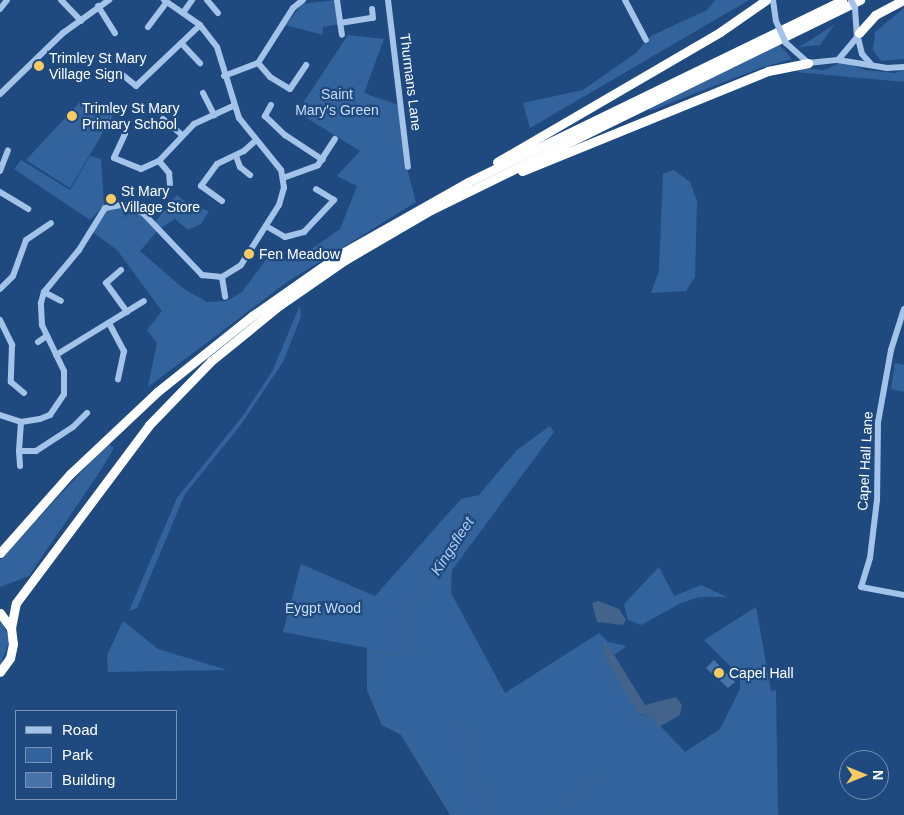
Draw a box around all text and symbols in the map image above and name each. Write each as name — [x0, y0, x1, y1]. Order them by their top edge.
street label: Thurmans Lane — [397, 32, 425, 132]
place label: Trimley St Mary Village Sign — [49, 50, 146, 82]
marker: Trimley St Mary Village Sign — [33, 60, 45, 72]
park label: Saint Mary's Green — [295, 86, 379, 118]
place label: Trimley St Mary Primary School — [82, 100, 179, 132]
marker: Trimley St Mary Primary School — [66, 110, 78, 122]
place label: St Mary Village Store — [121, 183, 200, 216]
marker: St Mary Village Store — [105, 193, 117, 205]
place label: Fen Meadow — [259, 246, 340, 262]
marker: Fen Meadow — [243, 248, 255, 260]
street label: Capel Hall Lane — [854, 411, 876, 511]
water label: Kingsfleet — [427, 513, 477, 579]
park label: Eygpt Wood — [285, 600, 361, 616]
place label: Capel Hall — [729, 665, 794, 681]
marker: Capel Hall — [713, 667, 725, 679]
legend — [15, 710, 178, 800]
text: Road — [62, 721, 98, 738]
text: Park — [62, 746, 93, 763]
north arrow — [839, 750, 889, 800]
text: N — [870, 770, 886, 780]
text: Building — [62, 771, 115, 788]

